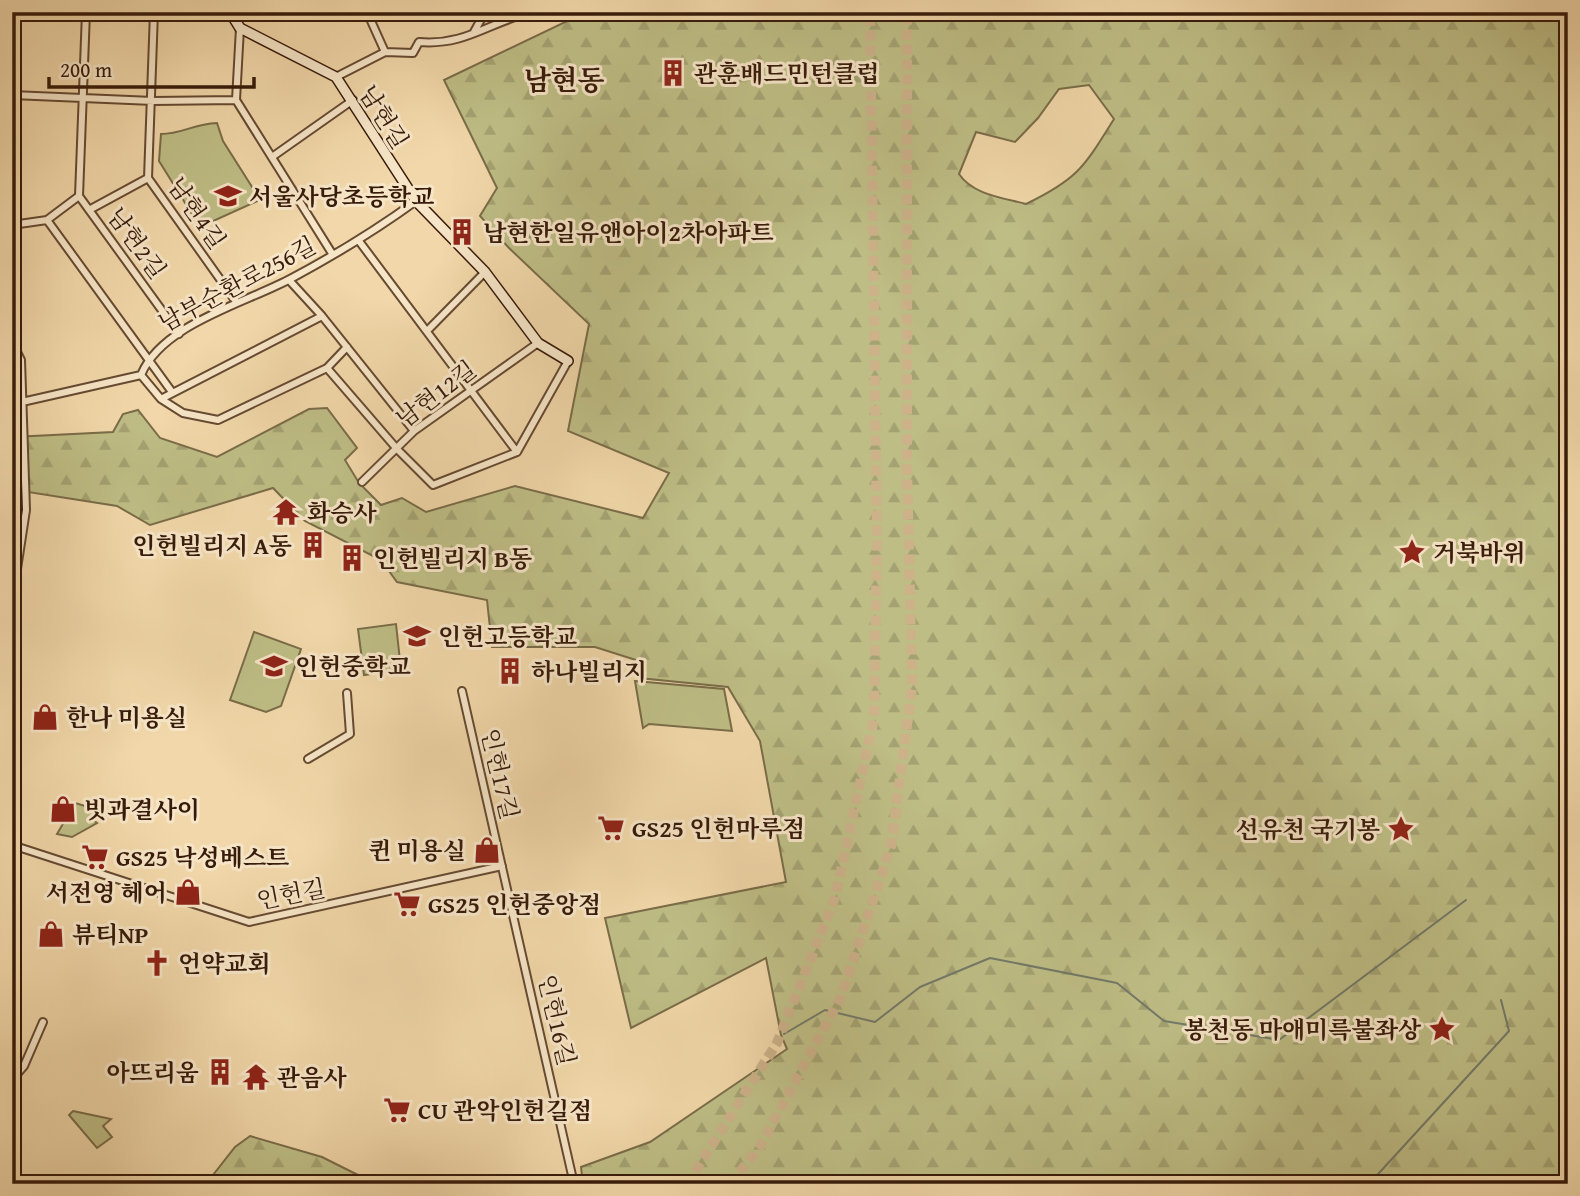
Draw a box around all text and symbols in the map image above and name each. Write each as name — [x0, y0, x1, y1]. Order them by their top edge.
scale bar — [49, 46, 254, 90]
text: 200 m — [60, 54, 112, 85]
place label: 관훈배드민턴클럽 — [694, 56, 879, 91]
building icon: 관훈배드민턴클럽 — [658, 58, 688, 88]
district label: 남현동 — [523, 59, 605, 100]
street label: 남현길 — [351, 78, 417, 156]
street label: 남현4길 — [159, 170, 235, 256]
place label: 서울사당초등학교 — [249, 179, 434, 214]
school or university icon: 서울사당초등학교 — [213, 181, 243, 211]
street label: 남현2길 — [99, 200, 175, 286]
place label: 남현한일유앤아이2차아파트 — [483, 215, 774, 250]
building icon: 남현한일유앤아이2차아파트 — [447, 217, 477, 247]
street label: 남부순환로256길 — [152, 228, 322, 340]
street label: 남현12길 — [388, 352, 484, 436]
place label: 화승사 — [307, 495, 377, 530]
temple icon: 화승사 — [271, 497, 301, 527]
place label: 인헌빌리지 A동 — [132, 528, 292, 563]
building icon: 인헌빌리지 A동 — [298, 530, 328, 560]
place label: 거북바위 — [1433, 535, 1526, 570]
place icon: 거북바위 — [1397, 537, 1427, 567]
place label: 인헌빌리지 B동 — [373, 541, 532, 576]
building icon: 인헌빌리지 B동 — [337, 543, 367, 573]
place label: 인헌고등학교 — [438, 619, 577, 654]
school or university icon: 인헌고등학교 — [402, 621, 432, 651]
place label: 인헌중학교 — [295, 649, 411, 684]
school or university icon: 인헌중학교 — [259, 651, 289, 681]
place label: 하나빌리지 — [531, 654, 647, 689]
building icon: 하나빌리지 — [495, 656, 525, 686]
place label: 한나 미용실 — [66, 700, 187, 735]
shop icon: 한나 미용실 — [30, 702, 60, 732]
street label: 인헌17길 — [473, 725, 527, 823]
place label: 빗과결사이 — [84, 792, 200, 827]
shop icon: 빗과결사이 — [48, 794, 78, 824]
place label: GS25 인헌마루점 — [632, 811, 805, 846]
place label: 선유천 국기봉 — [1236, 812, 1380, 847]
supermarket icon: GS25 인헌마루점 — [596, 813, 626, 843]
place icon: 선유천 국기봉 — [1386, 814, 1416, 844]
place label: 퀸 미용실 — [368, 833, 466, 868]
shop icon: 퀸 미용실 — [472, 835, 502, 865]
place label: GS25 낙성베스트 — [116, 840, 289, 875]
supermarket icon: GS25 낙성베스트 — [80, 842, 110, 872]
street label: 인헌길 — [254, 870, 328, 918]
place label: 서전영 헤어 — [46, 875, 167, 910]
shop icon: 서전영 헤어 — [173, 877, 203, 907]
place label: GS25 인헌중앙점 — [428, 887, 601, 922]
supermarket icon: GS25 인헌중앙점 — [392, 889, 422, 919]
place label: 뷰티NP — [72, 917, 148, 952]
shop icon: 뷰티NP — [36, 919, 66, 949]
place label: 언약교회 — [178, 946, 271, 981]
church icon: 언약교회 — [142, 948, 172, 978]
street label: 인헌16길 — [530, 971, 584, 1069]
place label: 봉천동 마애미륵불좌상 — [1184, 1012, 1422, 1047]
place icon: 봉천동 마애미륵불좌상 — [1427, 1014, 1457, 1044]
place label: 아뜨리움 — [106, 1055, 199, 1090]
building icon: 아뜨리움 — [205, 1057, 235, 1087]
place label: 관음사 — [277, 1060, 347, 1095]
temple icon: 관음사 — [241, 1062, 271, 1092]
place label: CU 관악인헌길점 — [418, 1093, 592, 1128]
supermarket icon: CU 관악인헌길점 — [382, 1095, 412, 1125]

